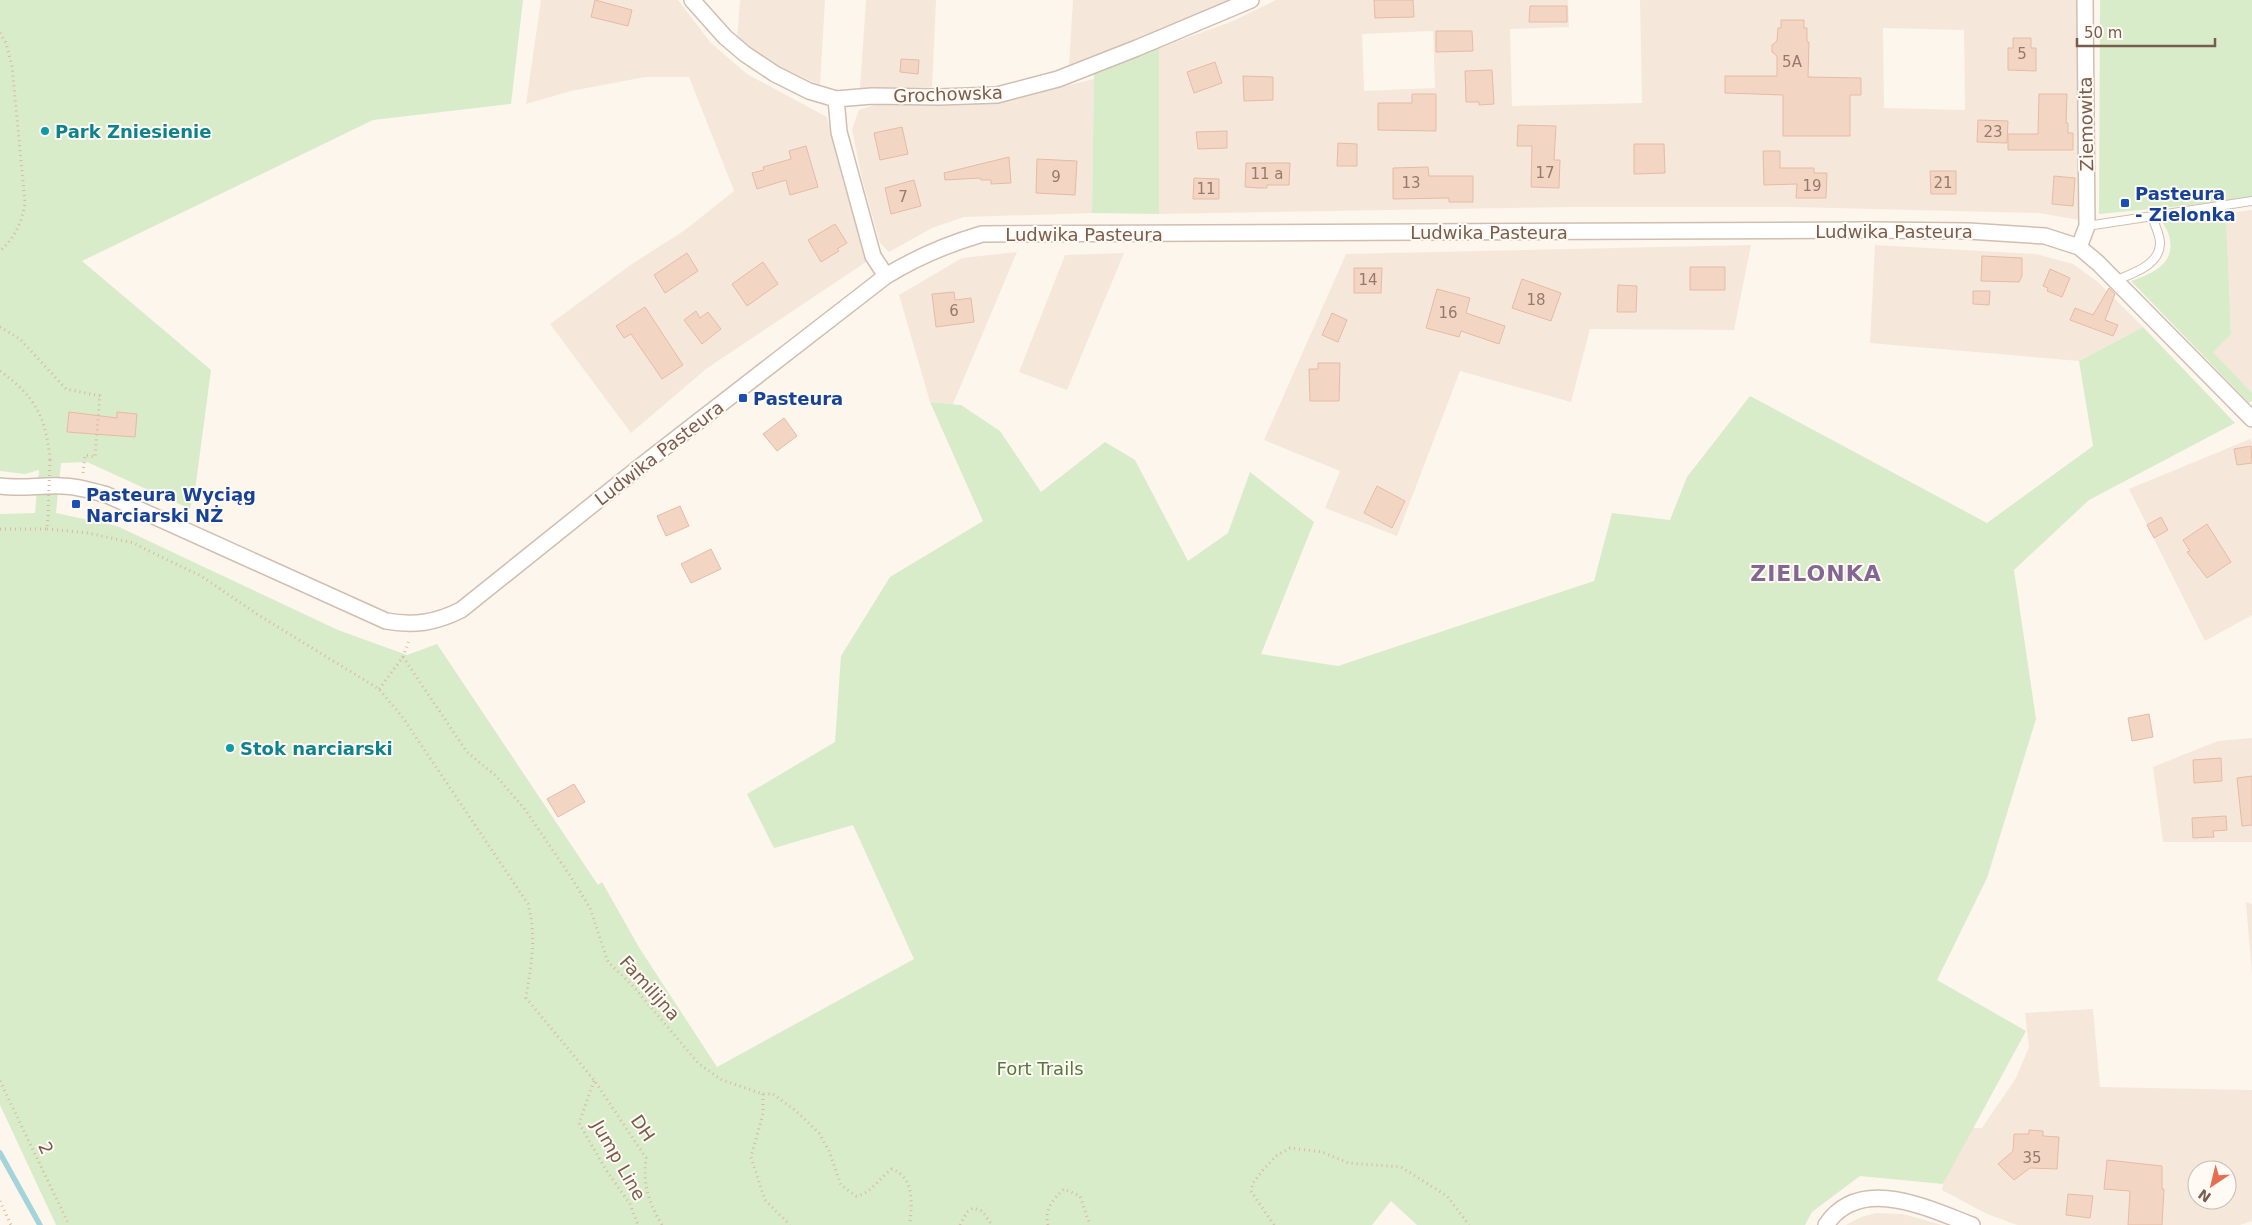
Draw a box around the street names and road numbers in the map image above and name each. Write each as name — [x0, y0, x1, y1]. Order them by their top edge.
street label: Ziemowita — [2075, 76, 2097, 172]
street label: Grochowska — [893, 82, 1003, 106]
street label: Ludwika Pasteura — [1815, 221, 1973, 242]
street label: Ludwika Pasteura — [1410, 222, 1568, 243]
street label: Ludwika Pasteura — [1005, 224, 1163, 245]
street label: Ludwika Pasteura — [590, 396, 728, 510]
street label: Familijna — [616, 951, 684, 1025]
street label: DH — [627, 1111, 659, 1145]
street label: Jump Line — [587, 1115, 650, 1204]
street label: 2 — [34, 1138, 58, 1158]

